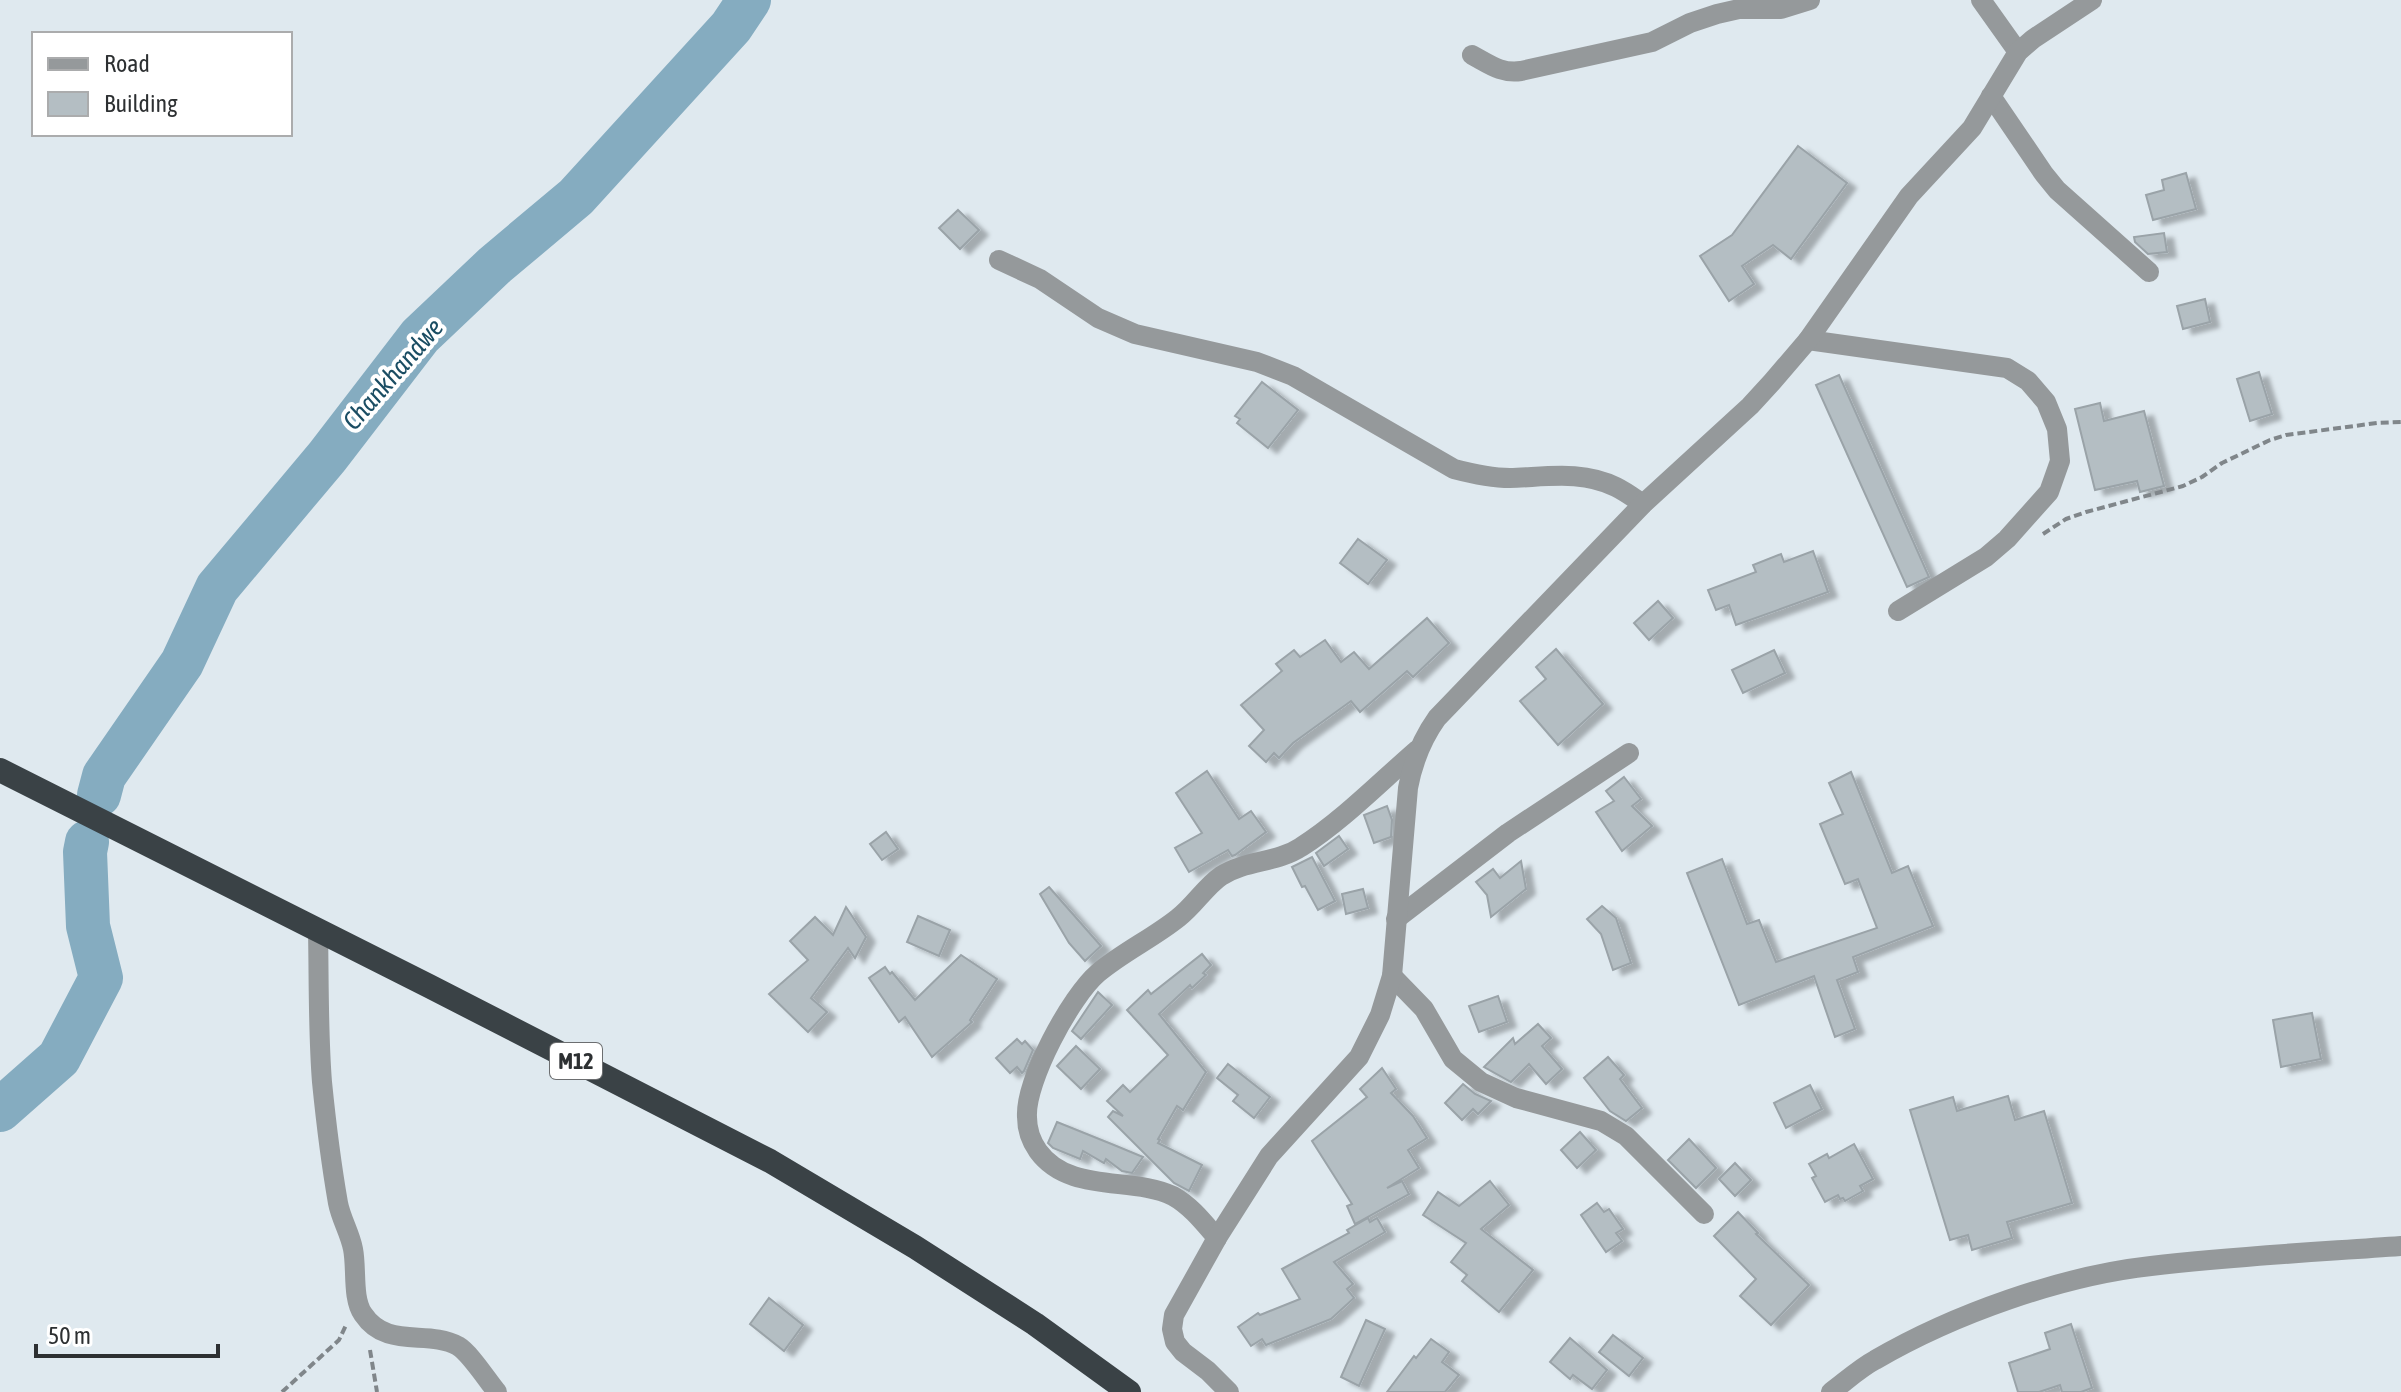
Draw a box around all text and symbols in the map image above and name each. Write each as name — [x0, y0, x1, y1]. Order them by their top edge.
legend — [32, 32, 292, 136]
text: Road — [104, 50, 150, 77]
text: Building — [104, 90, 178, 117]
water label: Chankhandwe — [337, 312, 449, 436]
road number: M12 — [550, 1043, 602, 1079]
scale bar — [36, 1308, 218, 1358]
text: 50 m — [48, 1322, 91, 1349]

